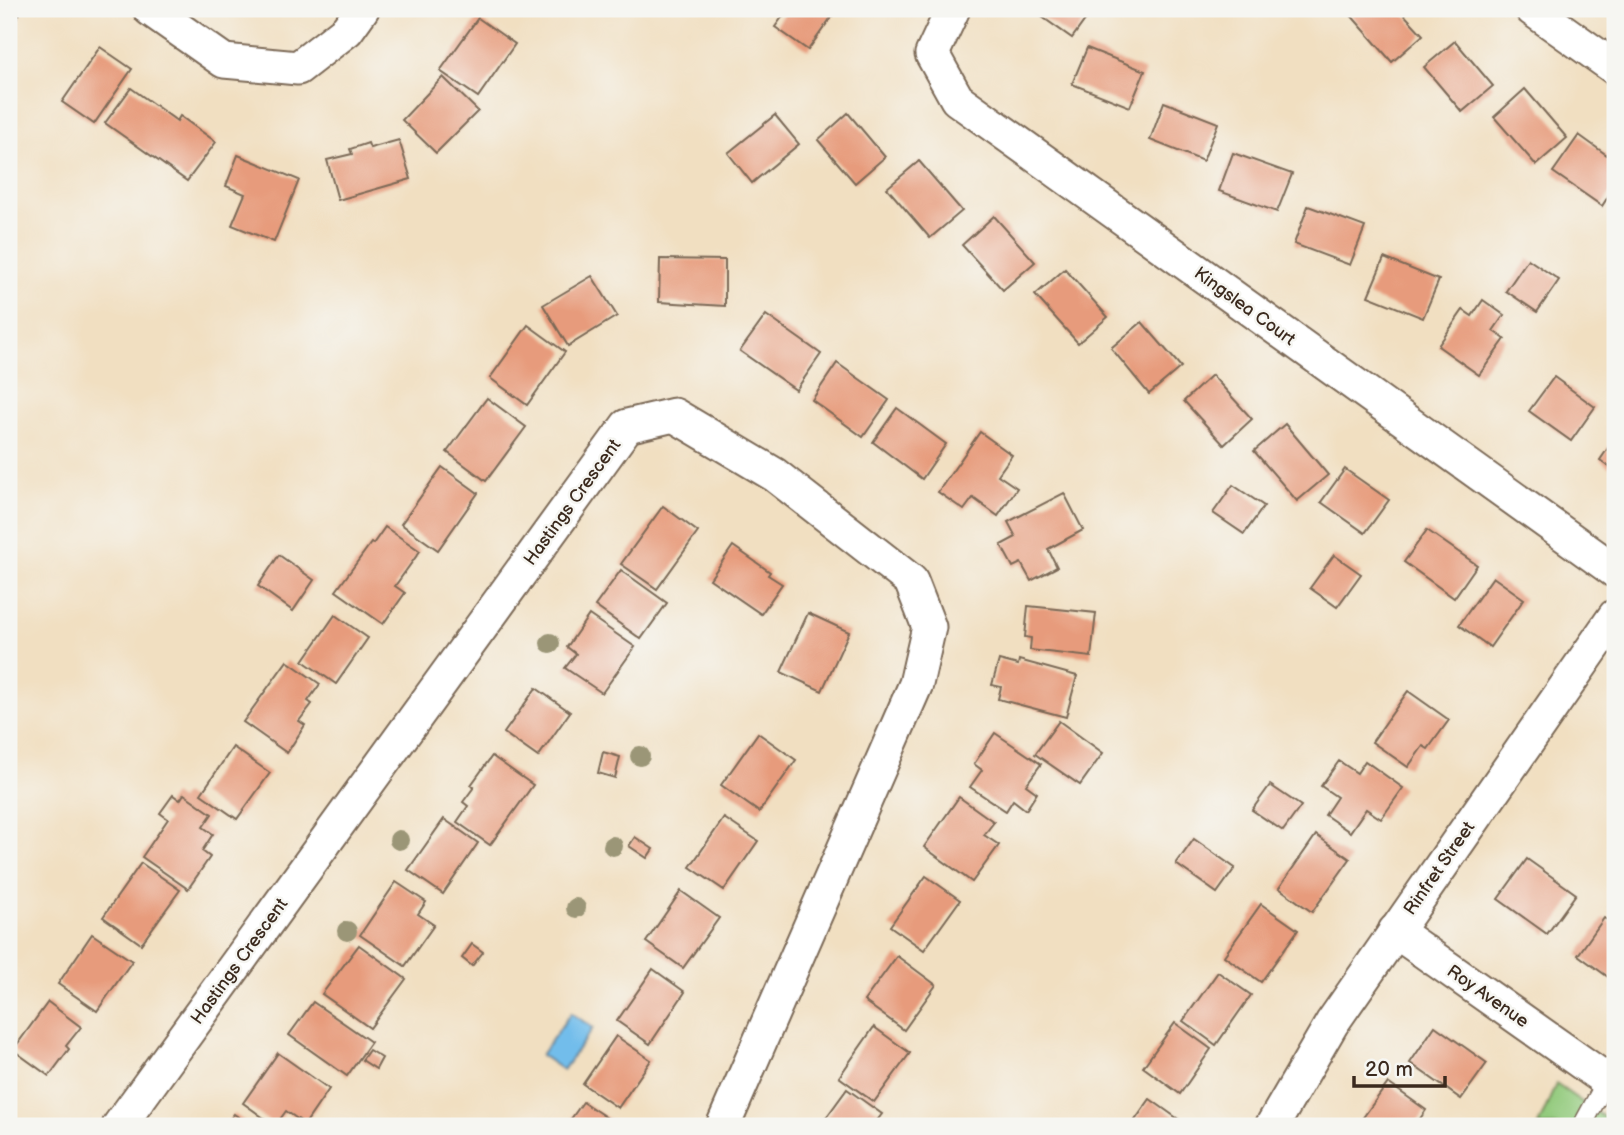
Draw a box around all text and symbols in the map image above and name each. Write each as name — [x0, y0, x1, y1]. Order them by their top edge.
street label: Kingslea Court — [1190, 263, 1300, 350]
street label: Hastings Crescent — [520, 435, 625, 569]
street label: Rinfret Street — [1400, 817, 1480, 919]
street label: Hastings Crescent — [187, 894, 292, 1028]
street label: Roy Avenue — [1443, 961, 1533, 1032]
scale bar — [1354, 1044, 1446, 1088]
text: 20 m — [1365, 1057, 1413, 1082]

